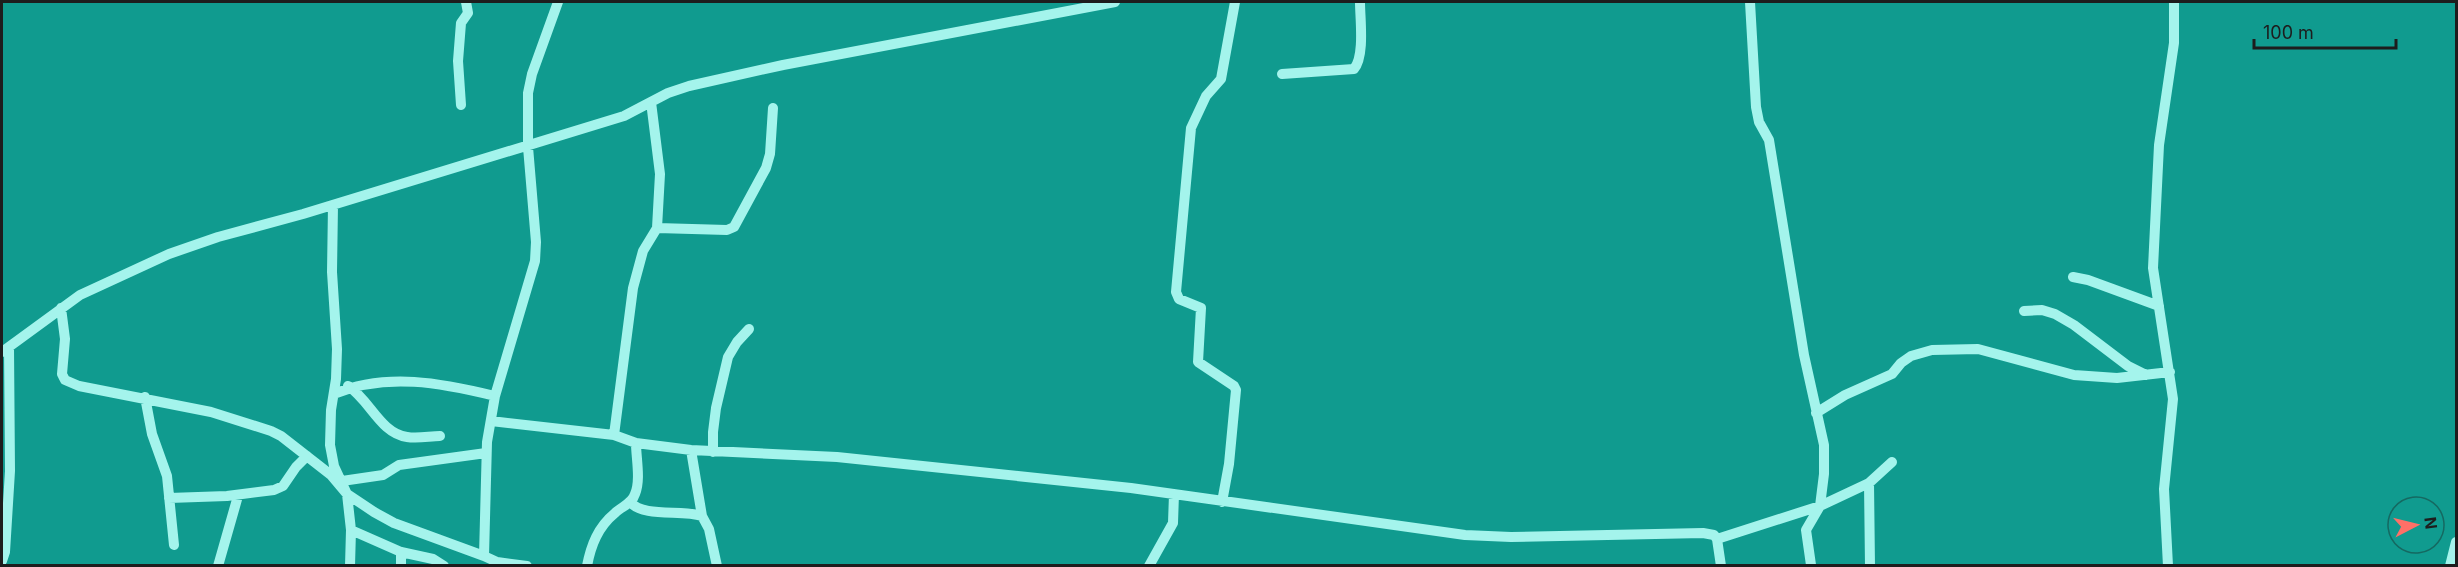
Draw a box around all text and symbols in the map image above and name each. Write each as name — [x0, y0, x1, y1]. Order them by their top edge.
scale bar — [2254, 12, 2396, 50]
text: 100 m — [2263, 22, 2314, 43]
north arrow — [2386, 495, 2446, 555]
text: N — [2420, 516, 2442, 530]

